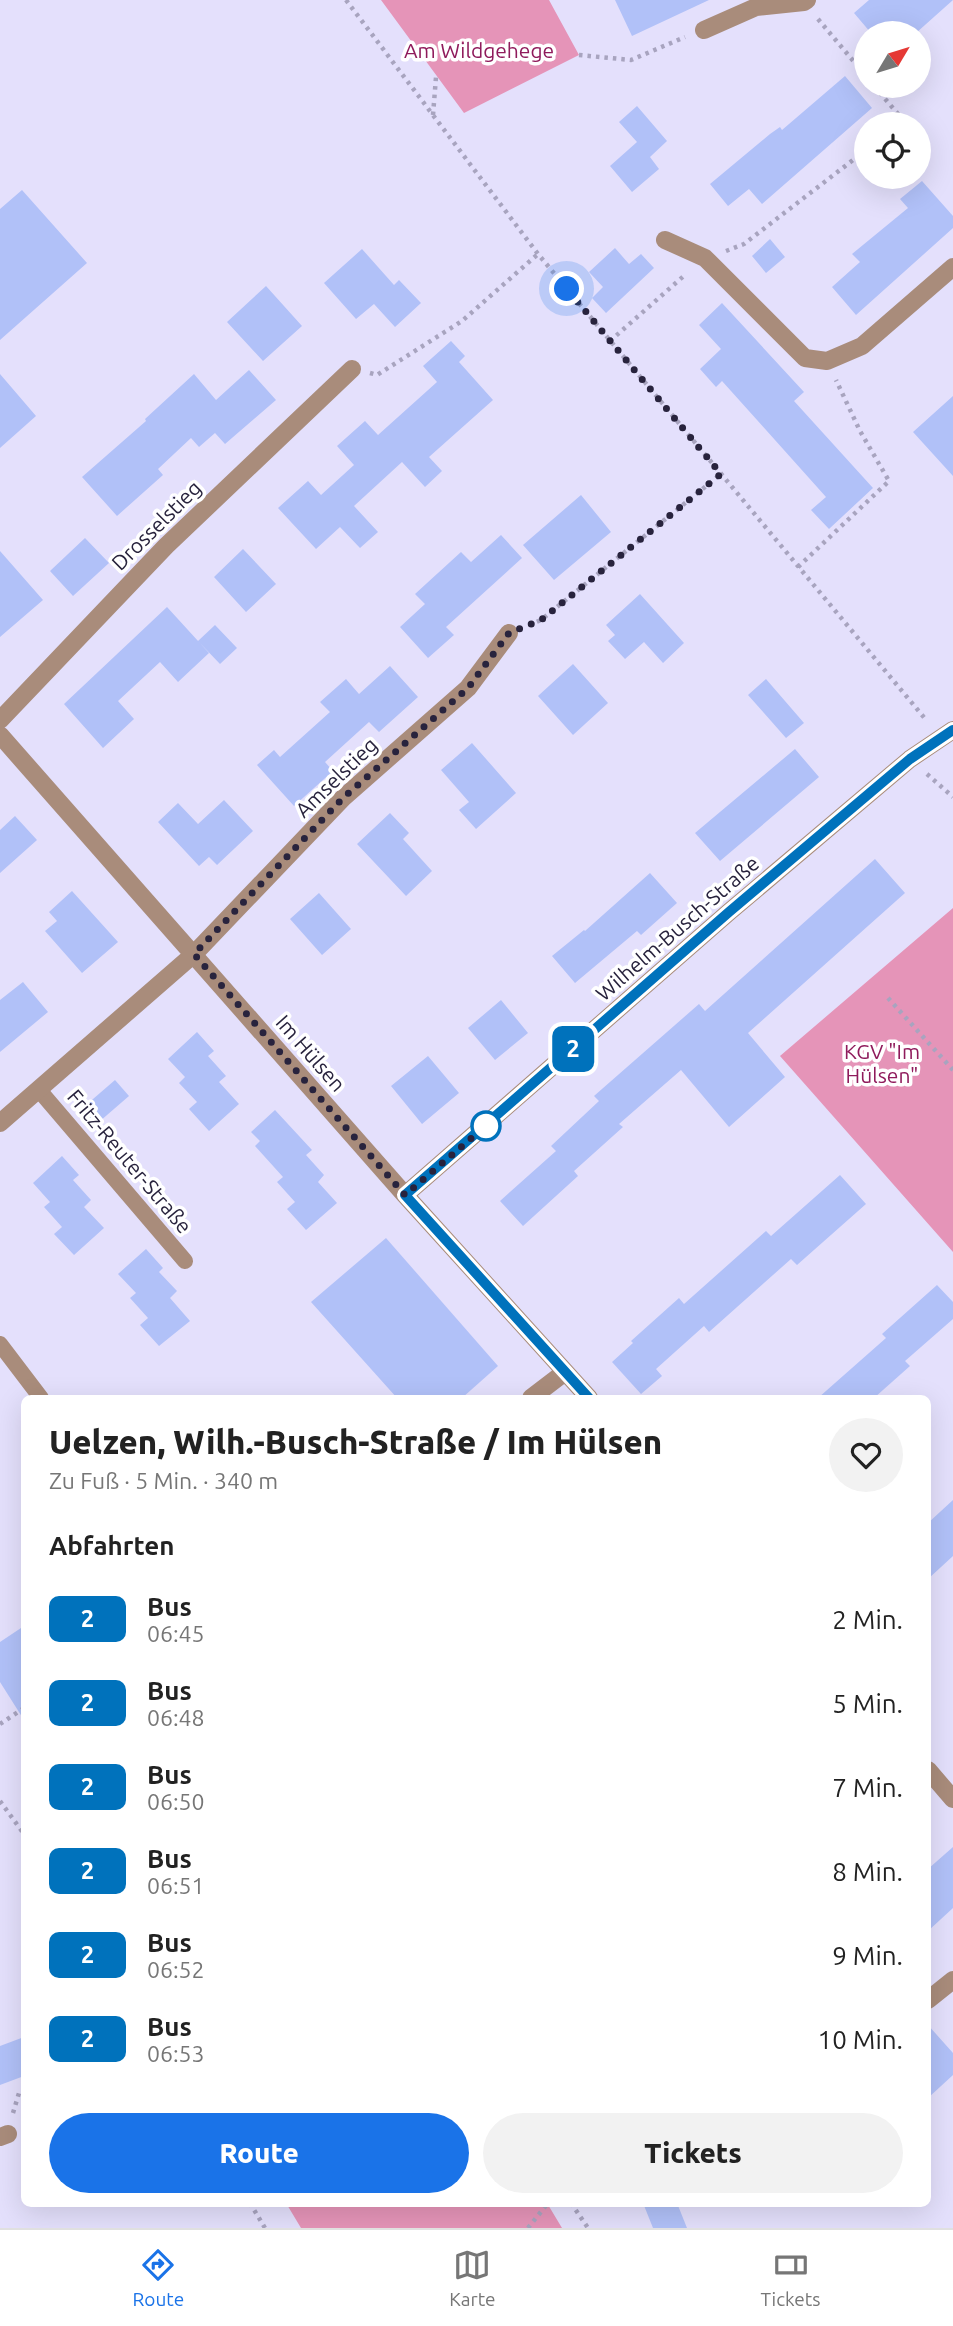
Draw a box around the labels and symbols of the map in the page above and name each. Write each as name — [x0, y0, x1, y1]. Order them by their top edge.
north arrow — [854, 21, 931, 98]
park label: Am Wildgehege — [404, 38, 554, 62]
your location — [549, 271, 584, 306]
street label: Drosselstieg — [106, 475, 206, 575]
street label: Amselstieg — [290, 732, 382, 822]
street label: Wilhelm-Busch-Straße — [591, 851, 763, 1005]
street label: Im Hülsen — [271, 1010, 351, 1096]
line badge: 2 — [550, 1026, 596, 1072]
park label: KGV "Im Hülsen" — [844, 1039, 920, 1087]
street label: Fritz-Reuter-Straße — [63, 1084, 197, 1238]
unlabelled marker — [471, 1111, 501, 1141]

